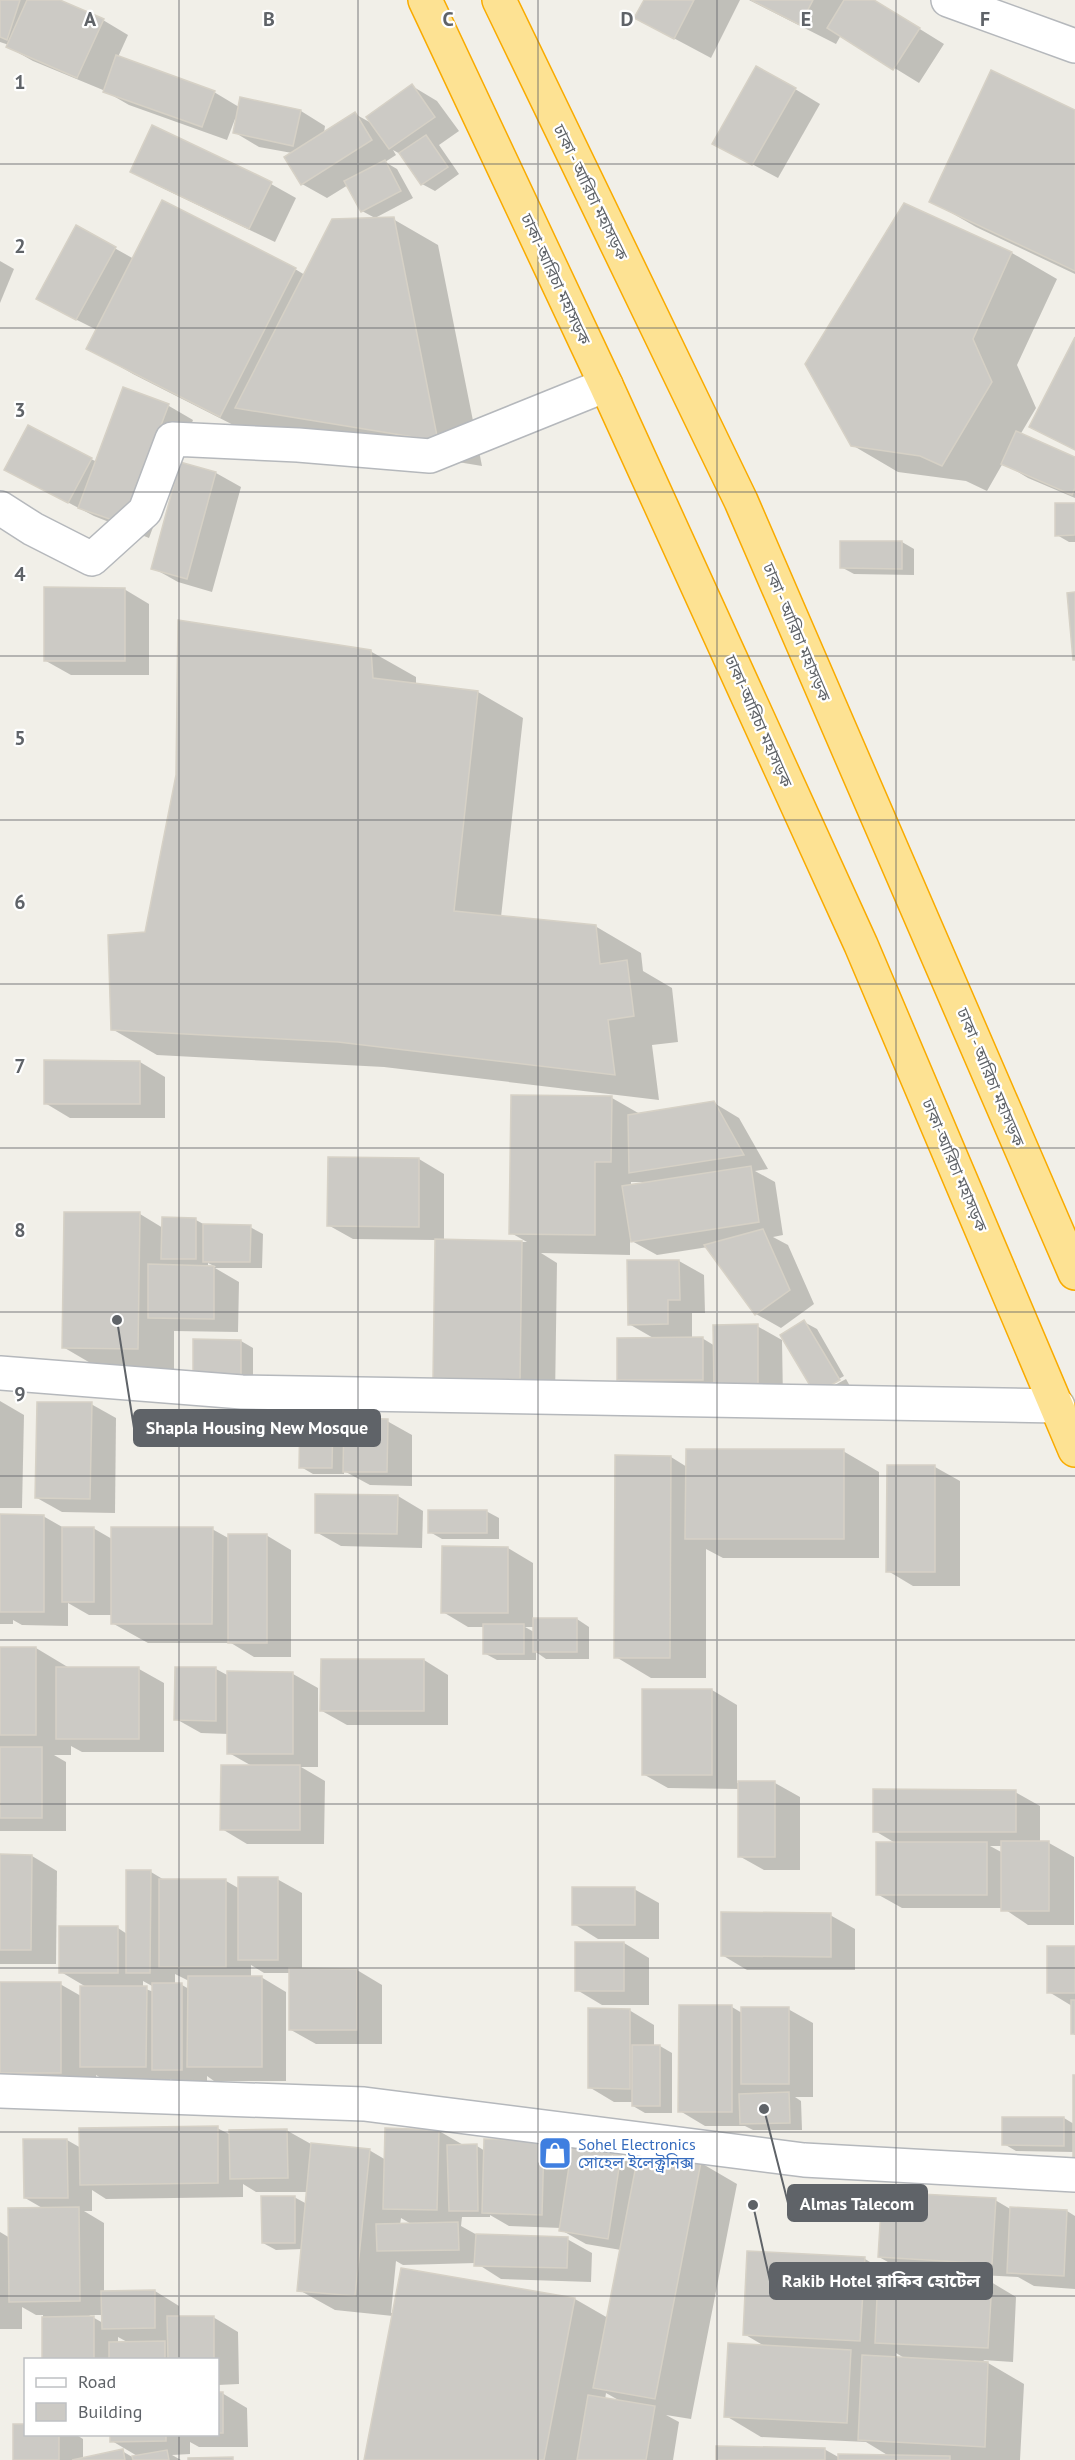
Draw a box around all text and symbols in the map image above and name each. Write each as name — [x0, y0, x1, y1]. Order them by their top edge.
text: A — [84, 6, 97, 32]
text: B — [263, 6, 275, 32]
text: C — [442, 6, 454, 32]
text: D — [621, 6, 634, 32]
text: E — [801, 6, 811, 32]
text: F — [980, 6, 990, 32]
text: 1 — [14, 69, 26, 95]
street label: ঢাকা - আরিচা মহাসড়ক — [549, 120, 633, 264]
street label: ঢাকা-আরিচা মহাসড়ক — [516, 209, 596, 349]
text: 2 — [14, 233, 26, 259]
text: 3 — [14, 397, 26, 423]
street label: ঢাকা - আরিচা মহাসড়ক — [758, 559, 836, 705]
text: 4 — [14, 561, 26, 587]
street label: ঢাকা-আরিচা মহাসড়ক — [721, 651, 798, 791]
text: 5 — [14, 725, 26, 751]
text: 6 — [14, 889, 26, 915]
street label: ঢাকা - আরিচা মহাসড়ক — [952, 1004, 1030, 1150]
text: 7 — [14, 1053, 26, 1079]
street label: ঢাকা-আরিচা মহাসড়ক — [918, 1095, 992, 1235]
text: 8 — [14, 1217, 26, 1243]
text: 9 — [14, 1381, 26, 1407]
callout: Shapla Housing New Mosque — [134, 1410, 380, 1446]
text: Shapla Housing New Mosque — [146, 1416, 368, 1439]
place label: Sohel Electronics সোহেল ইলেক্ট্রনিক্স — [578, 2134, 696, 2174]
shop icon: Sohel Electronics সোহেল ইলেক্ট্রনিক্স — [537, 2135, 573, 2171]
callout: Almas Talecom — [788, 2185, 927, 2221]
text: Almas Talecom — [800, 2192, 914, 2215]
callout: Rakib Hotel রাকিব হোটেল — [770, 2263, 992, 2299]
text: Rakib Hotel রাকিব হোটেল — [782, 2269, 981, 2292]
legend — [24, 2358, 219, 2436]
text: Road — [78, 2370, 116, 2393]
text: Building — [78, 2400, 142, 2423]

